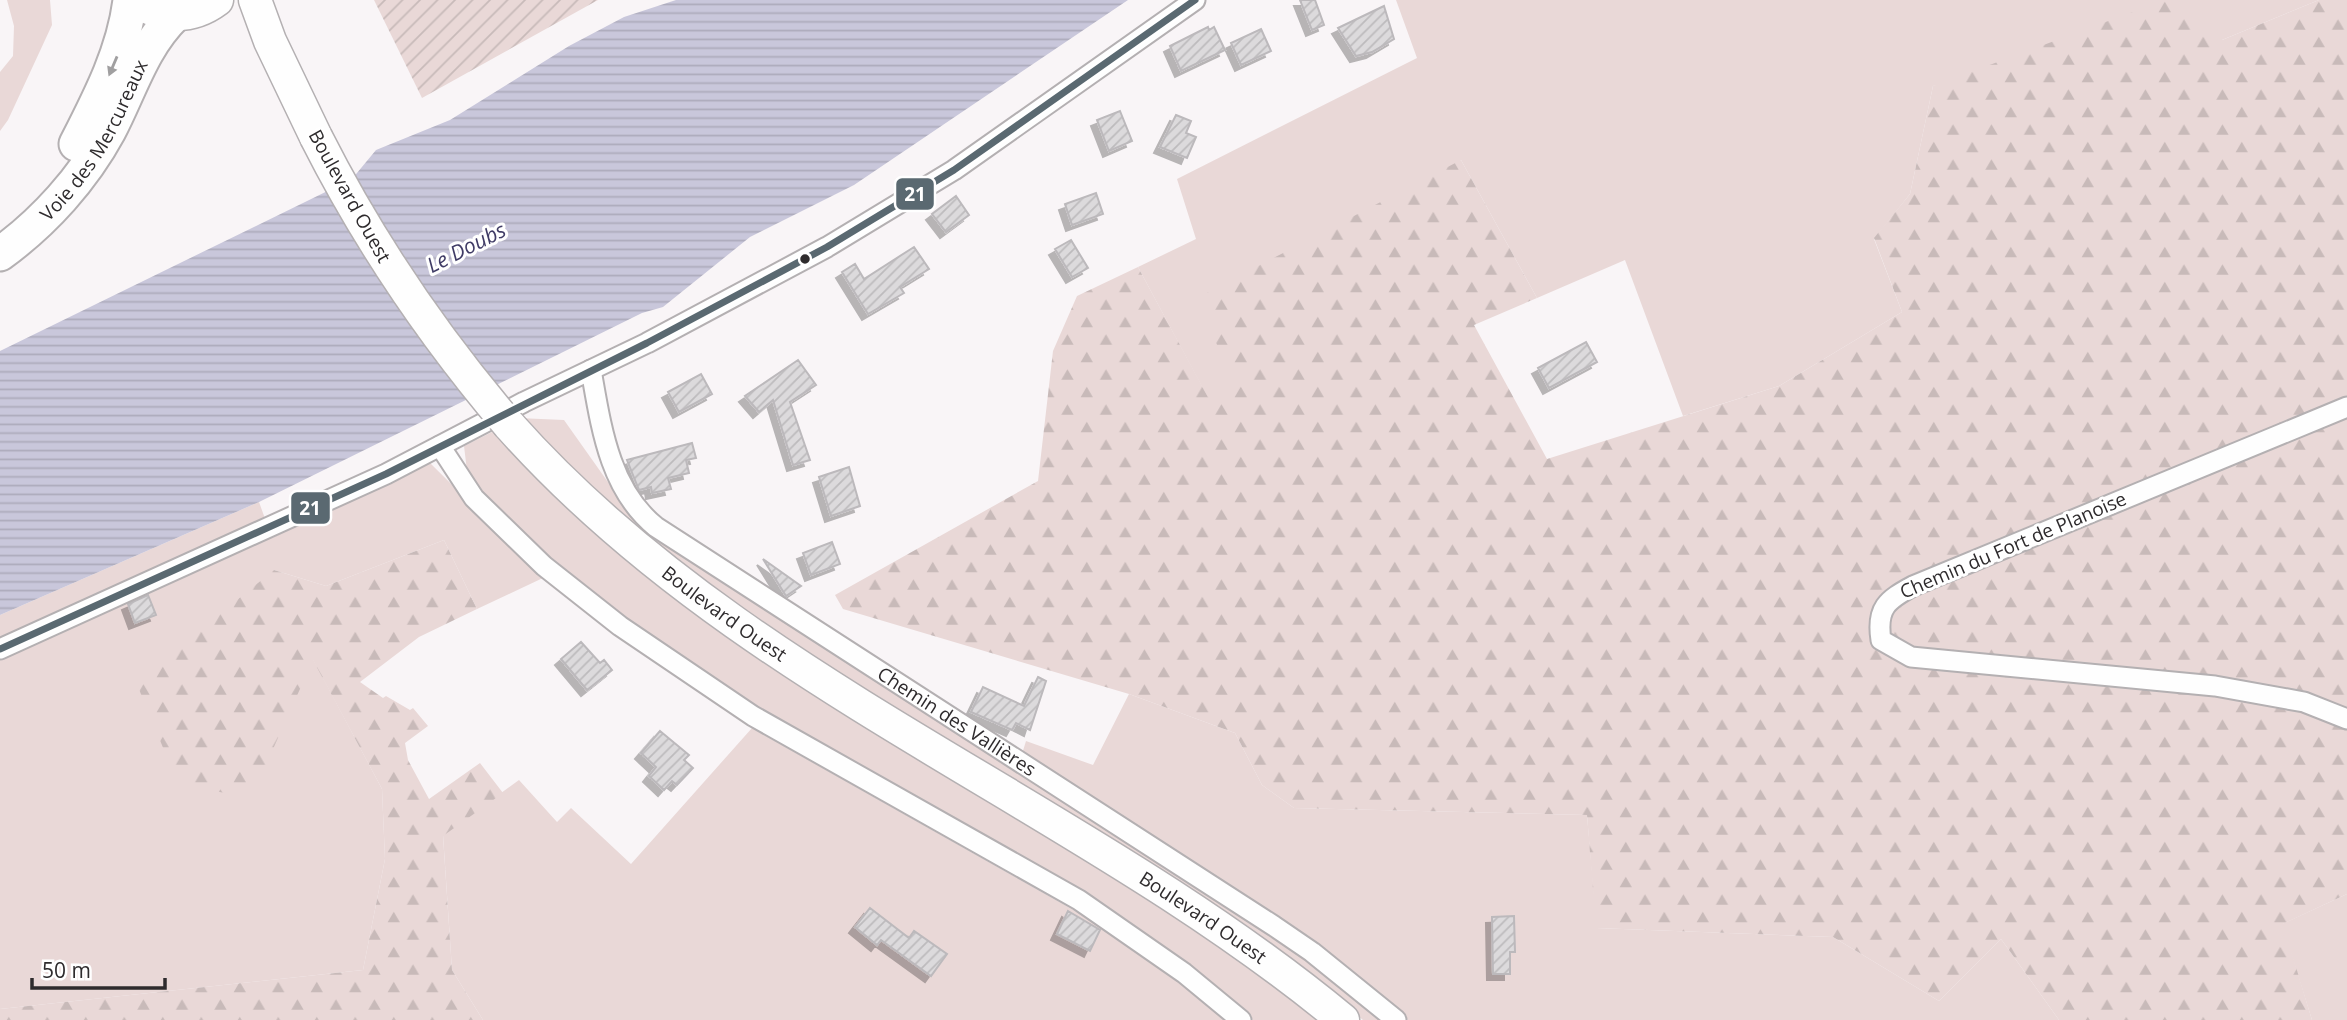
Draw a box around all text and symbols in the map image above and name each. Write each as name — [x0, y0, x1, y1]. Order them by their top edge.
street label: Voie des Mercureaux — [34, 55, 154, 226]
one-way arrow — [107, 55, 118, 76]
street label: Boulevard Ouest — [303, 125, 397, 267]
line badge: 21 — [895, 177, 935, 211]
text: 21 — [904, 181, 926, 207]
water label: Le Doubs — [422, 215, 510, 279]
unlabelled marker — [798, 252, 812, 266]
street label: Chemin du Fort de Planoise — [1896, 485, 2130, 605]
line badge: 21 — [290, 491, 331, 525]
text: 21 — [299, 495, 321, 521]
street label: Boulevard Ouest — [657, 560, 792, 668]
street label: Chemin des Vallières — [872, 660, 1041, 782]
street label: Boulevard Ouest — [1134, 865, 1272, 970]
scale bar — [32, 946, 164, 990]
text: 50 m — [42, 956, 91, 984]

